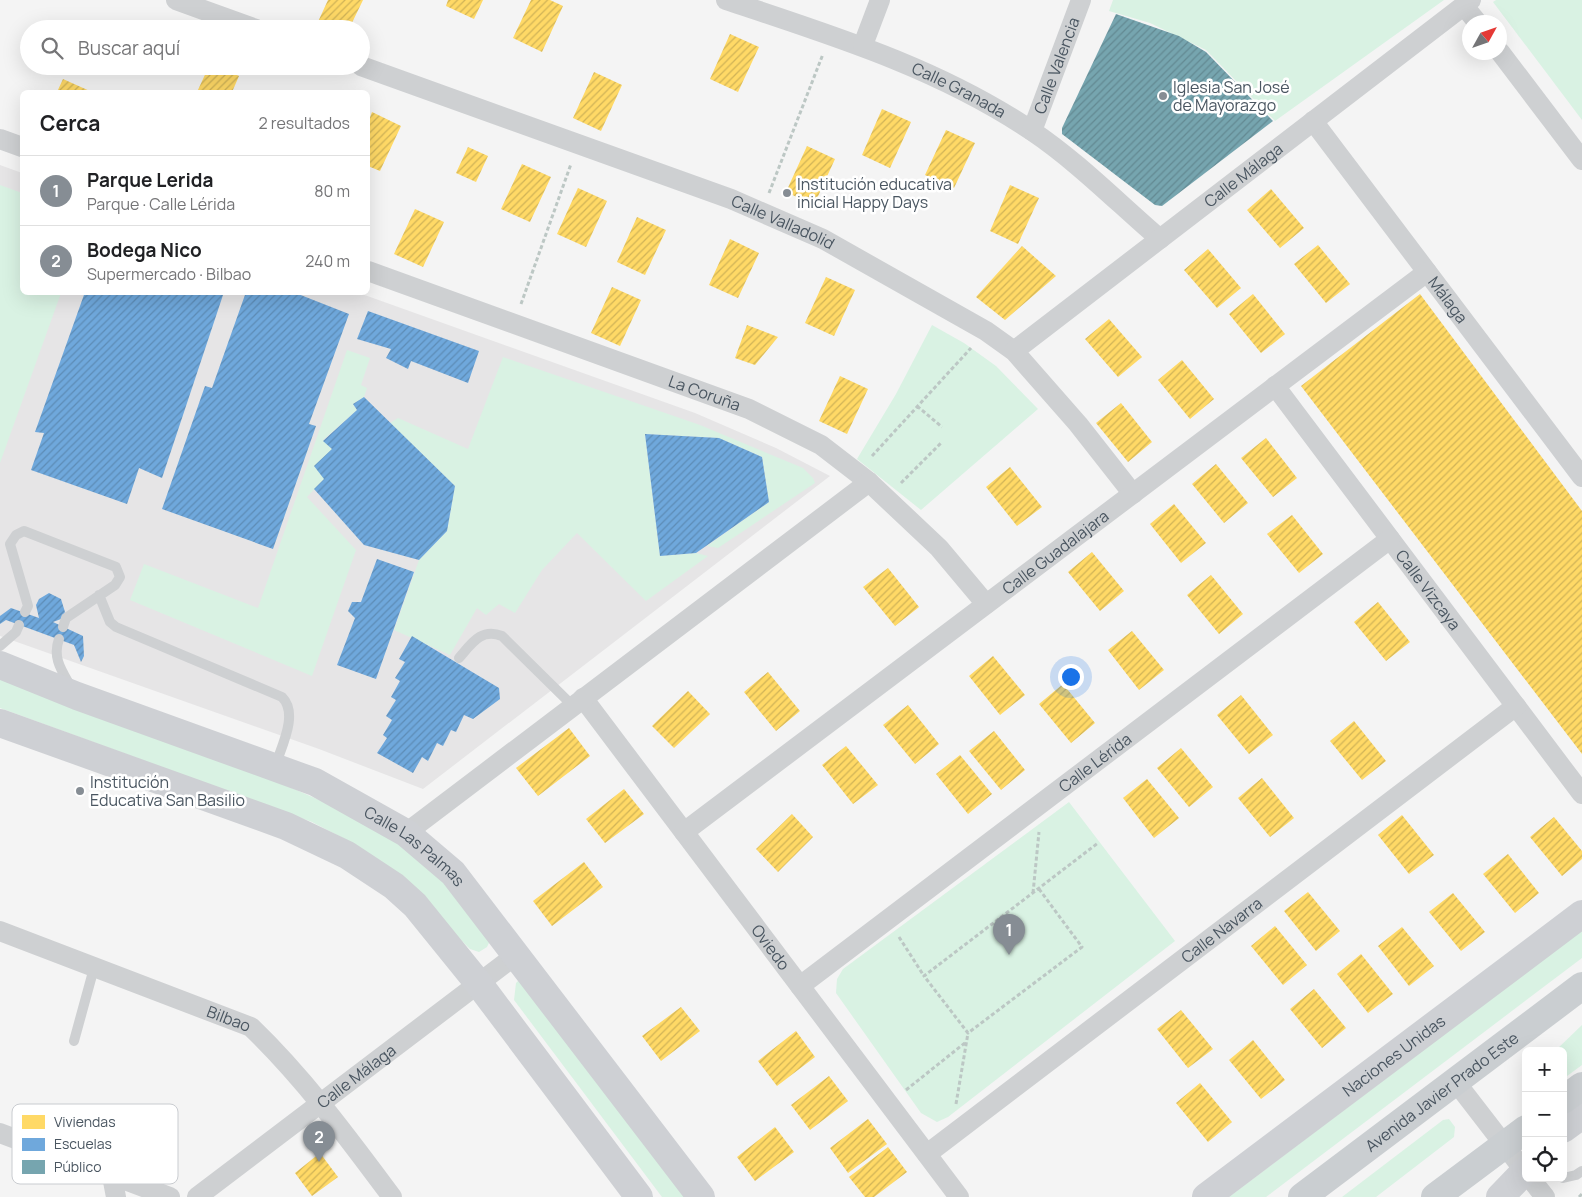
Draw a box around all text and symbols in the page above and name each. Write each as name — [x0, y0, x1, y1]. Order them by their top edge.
street label: Calle Valencia — [1028, 14, 1085, 117]
north arrow — [1462, 15, 1507, 60]
search box — [20, 20, 370, 75]
icon: search — [38, 34, 66, 62]
text: Buscar aquí — [78, 35, 180, 61]
street label: Calle Granada — [908, 57, 1010, 123]
place label: Iglesia San José de Mayorazgo — [1173, 76, 1290, 116]
marker: Iglesia San José de Mayorazgo — [1157, 90, 1169, 102]
text: Cerca — [40, 109, 100, 137]
text: 2 resultados — [259, 112, 350, 134]
street label: Calle Málaga — [1199, 138, 1287, 212]
text: Parque Lerida — [87, 167, 213, 193]
place label: Institución educativa inicial Happy Days — [797, 173, 952, 213]
text: 1 — [52, 180, 60, 202]
text: 80 m — [314, 180, 350, 202]
marker: Institución educativa inicial Happy Days — [781, 187, 793, 199]
street label: Calle Valladolid — [728, 190, 839, 254]
text: Parque · Calle Lérida — [87, 193, 235, 215]
text: Bodega Nico — [87, 237, 202, 263]
text: 2 — [51, 250, 61, 272]
text: 240 m — [305, 250, 350, 272]
text: Supermercado · Bilbao — [87, 263, 251, 285]
street label: Málaga — [1423, 272, 1473, 328]
street label: La Coruña — [666, 370, 744, 416]
street label: Calle Guadalajara — [997, 505, 1113, 600]
street label: Calle Vizcaya — [1391, 545, 1466, 635]
your location — [1058, 664, 1084, 690]
street label: Calle Lérida — [1054, 728, 1136, 797]
place label: Institución Educativa San Basilio — [90, 771, 245, 811]
marker: Institución Educativa San Basilio — [74, 785, 86, 797]
street label: Calle Las Palmas — [360, 801, 470, 891]
street label: Calle Navarra — [1176, 892, 1267, 968]
pin: 1 — [993, 914, 1025, 955]
street label: Oviedo — [746, 920, 795, 974]
street label: Bilbao — [204, 1000, 254, 1037]
street label: Naciones Unidas — [1338, 1010, 1450, 1102]
street label: Avenida Javier Prado Este — [1361, 1027, 1523, 1157]
street label: Calle Málaga — [312, 1039, 400, 1113]
map controls — [1522, 1047, 1567, 1182]
button: + — [1522, 1047, 1567, 1092]
button: − — [1522, 1092, 1567, 1137]
legend — [12, 1104, 178, 1184]
text: Viviendas — [54, 1112, 115, 1131]
pin: 2 — [303, 1121, 335, 1162]
text: Escuelas — [54, 1134, 112, 1153]
button: locate — [1522, 1137, 1567, 1182]
text: Público — [54, 1157, 101, 1176]

